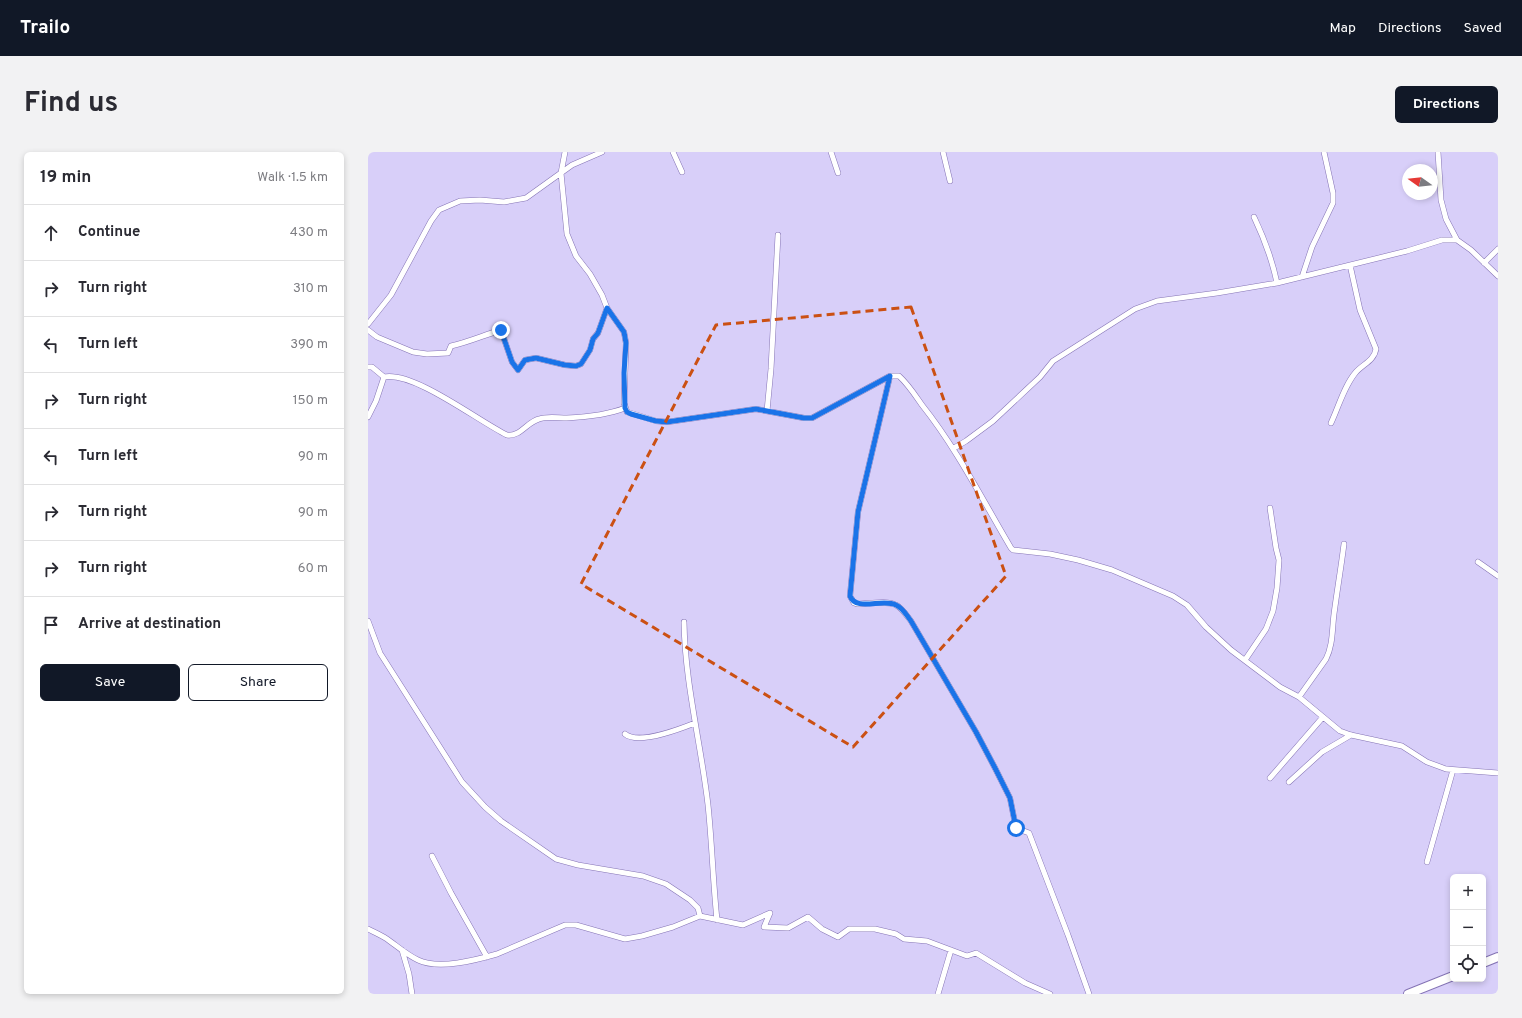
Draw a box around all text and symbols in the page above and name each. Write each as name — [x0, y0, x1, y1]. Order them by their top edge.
text: Trailo — [20, 16, 70, 40]
text: Map — [1330, 20, 1356, 37]
text: Directions — [1378, 20, 1442, 37]
text: Saved — [1464, 20, 1502, 37]
text: Find us — [24, 86, 118, 122]
button: Directions — [1395, 86, 1498, 123]
north arrow — [1402, 164, 1438, 200]
text: 19 min — [40, 167, 91, 189]
text: Walk · 1.5 km — [257, 170, 328, 186]
icon: ahead — [40, 222, 62, 244]
text: Continue — [78, 223, 140, 242]
text: 430 m — [290, 225, 328, 241]
icon: right — [40, 278, 62, 300]
text: Turn right — [78, 279, 147, 298]
text: 310 m — [293, 281, 328, 297]
route end — [492, 321, 510, 339]
icon: left — [40, 334, 62, 356]
text: Turn left — [78, 335, 138, 354]
text: 390 m — [290, 337, 328, 353]
icon: right — [40, 390, 62, 412]
text: Turn right — [78, 391, 147, 410]
text: 150 m — [293, 393, 328, 409]
icon: left — [40, 446, 62, 468]
text: Turn left — [78, 447, 138, 466]
text: 90 m — [298, 449, 328, 465]
icon: right — [40, 502, 62, 524]
text: Turn right — [78, 503, 147, 522]
text: 90 m — [298, 505, 328, 521]
icon: right — [40, 558, 62, 580]
text: Turn right — [78, 559, 147, 578]
text: 60 m — [298, 561, 328, 577]
icon: arrive — [40, 614, 62, 636]
text: Arrive at destination — [78, 615, 221, 634]
button: Save — [40, 664, 180, 701]
button: Share — [188, 664, 328, 701]
route start — [1007, 819, 1025, 837]
map controls — [1450, 874, 1486, 982]
button: + — [1450, 874, 1486, 910]
button: − — [1450, 910, 1486, 946]
button: locate — [1450, 946, 1486, 982]

